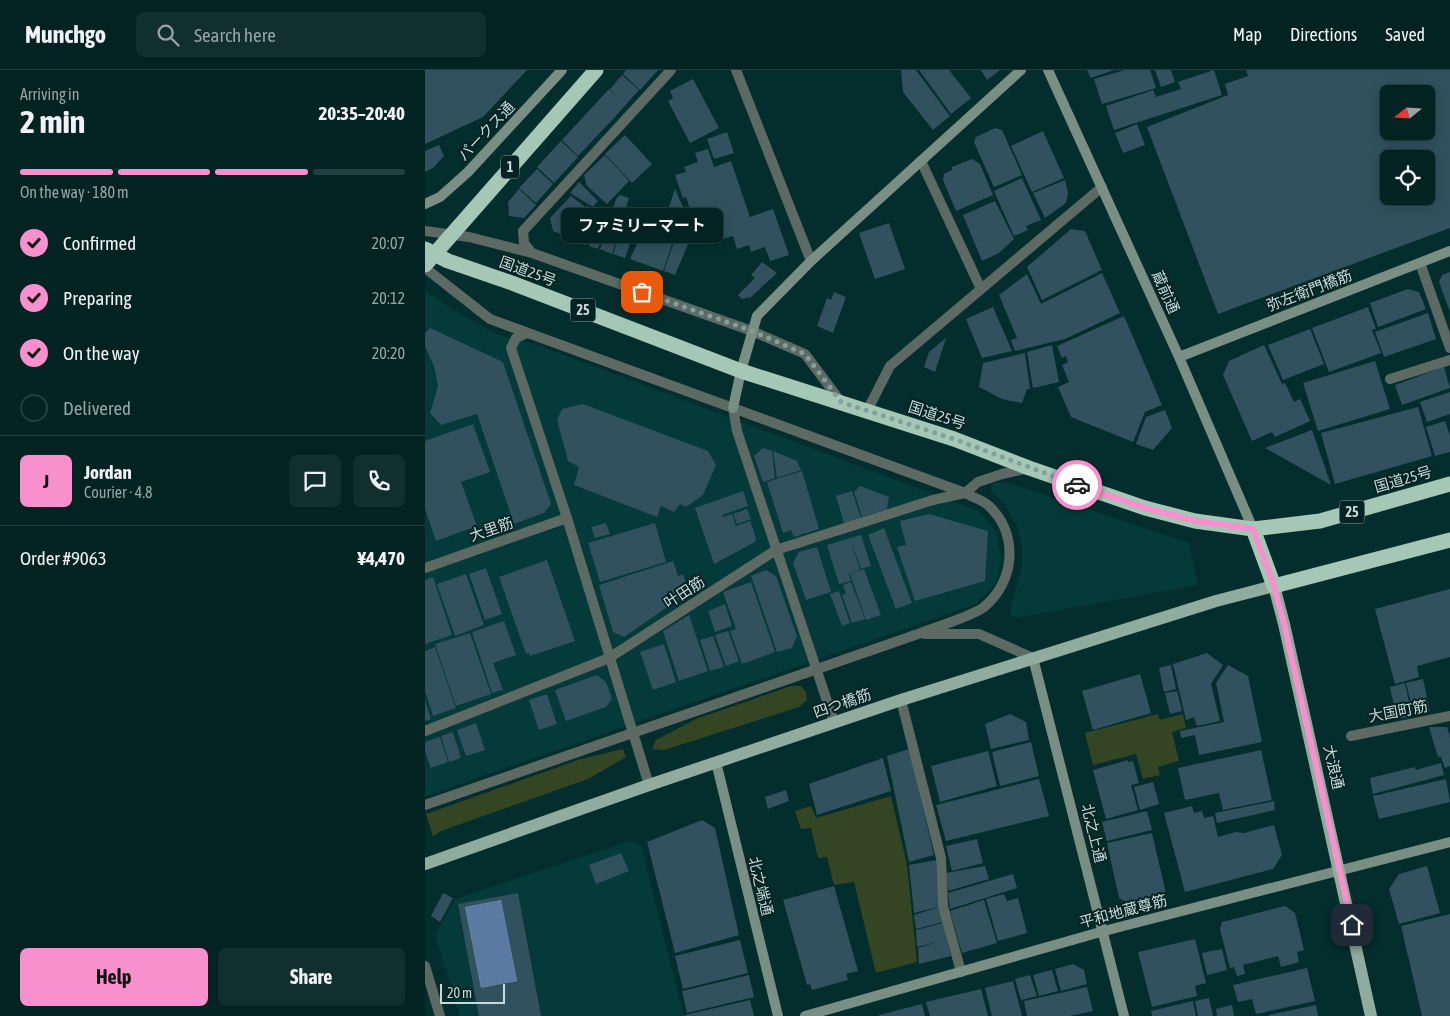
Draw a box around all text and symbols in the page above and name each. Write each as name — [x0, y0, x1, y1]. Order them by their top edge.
search box — [136, 12, 486, 57]
text: Munchgo — [25, 21, 106, 48]
icon: search — [154, 21, 182, 49]
text: Search here — [194, 24, 276, 46]
text: Map — [1233, 24, 1262, 45]
text: Directions — [1290, 24, 1357, 45]
text: Saved — [1385, 24, 1425, 45]
text: Arriving in — [20, 85, 80, 103]
north arrow — [1380, 85, 1435, 140]
map controls — [1380, 85, 1435, 205]
street label: パークス通 — [454, 98, 518, 164]
text: 20:35–20:40 — [318, 102, 405, 124]
text: 2 min — [20, 103, 85, 140]
button: locate — [1380, 150, 1435, 205]
road number: 1 — [501, 155, 519, 178]
text: On the way · 180 m — [20, 183, 129, 201]
callout: ファミリーマート — [561, 207, 723, 242]
text: ファミリーマート — [578, 216, 706, 234]
icon: check — [20, 229, 48, 257]
text: Confirmed — [63, 232, 136, 254]
text: 20:07 — [371, 234, 405, 252]
street label: 国道25号 — [497, 253, 559, 289]
street label: 弥左衛門橋筋 — [1264, 266, 1354, 314]
street label: 蔵前通 — [1149, 268, 1183, 316]
pin — [621, 271, 663, 313]
icon: bag — [628, 278, 656, 306]
icon: check — [20, 284, 48, 312]
text: Preparing — [63, 287, 132, 309]
text: 20:12 — [372, 289, 405, 307]
road number: 25 — [571, 298, 595, 322]
icon: check — [20, 339, 48, 367]
text: On the way — [63, 342, 140, 364]
text: 20:20 — [372, 344, 405, 362]
text: Delivered — [63, 397, 131, 419]
street label: 国道25号 — [906, 398, 968, 432]
button: chat — [289, 455, 341, 507]
button: phone — [353, 455, 405, 507]
courier — [1052, 460, 1102, 510]
text: Jordan — [84, 461, 132, 483]
street label: 国道25号 — [1372, 463, 1434, 495]
text: J — [43, 470, 49, 492]
icon: car — [1063, 471, 1091, 499]
text: Courier · 4.8 — [84, 483, 153, 501]
road number: 25 — [1339, 501, 1365, 524]
street label: 大里筋 — [467, 514, 515, 544]
text: Order #9063 — [20, 547, 107, 569]
text: ¥4,470 — [357, 547, 405, 569]
street label: 叶田筋 — [660, 573, 708, 611]
street label: 四つ橋筋 — [811, 685, 873, 721]
street label: 大国町筋 — [1367, 697, 1429, 725]
street label: 大浪通 — [1321, 743, 1347, 791]
street label: 北之上通 — [1078, 802, 1110, 864]
street label: 北之端通 — [745, 855, 777, 917]
street label: 平和地蔵尊筋 — [1077, 891, 1169, 931]
pin — [1331, 904, 1373, 946]
icon: home — [1338, 911, 1366, 939]
button: Help — [20, 948, 208, 1006]
button: Share — [218, 948, 405, 1006]
scale bar — [440, 981, 505, 1004]
text: 20 m — [447, 985, 472, 1001]

